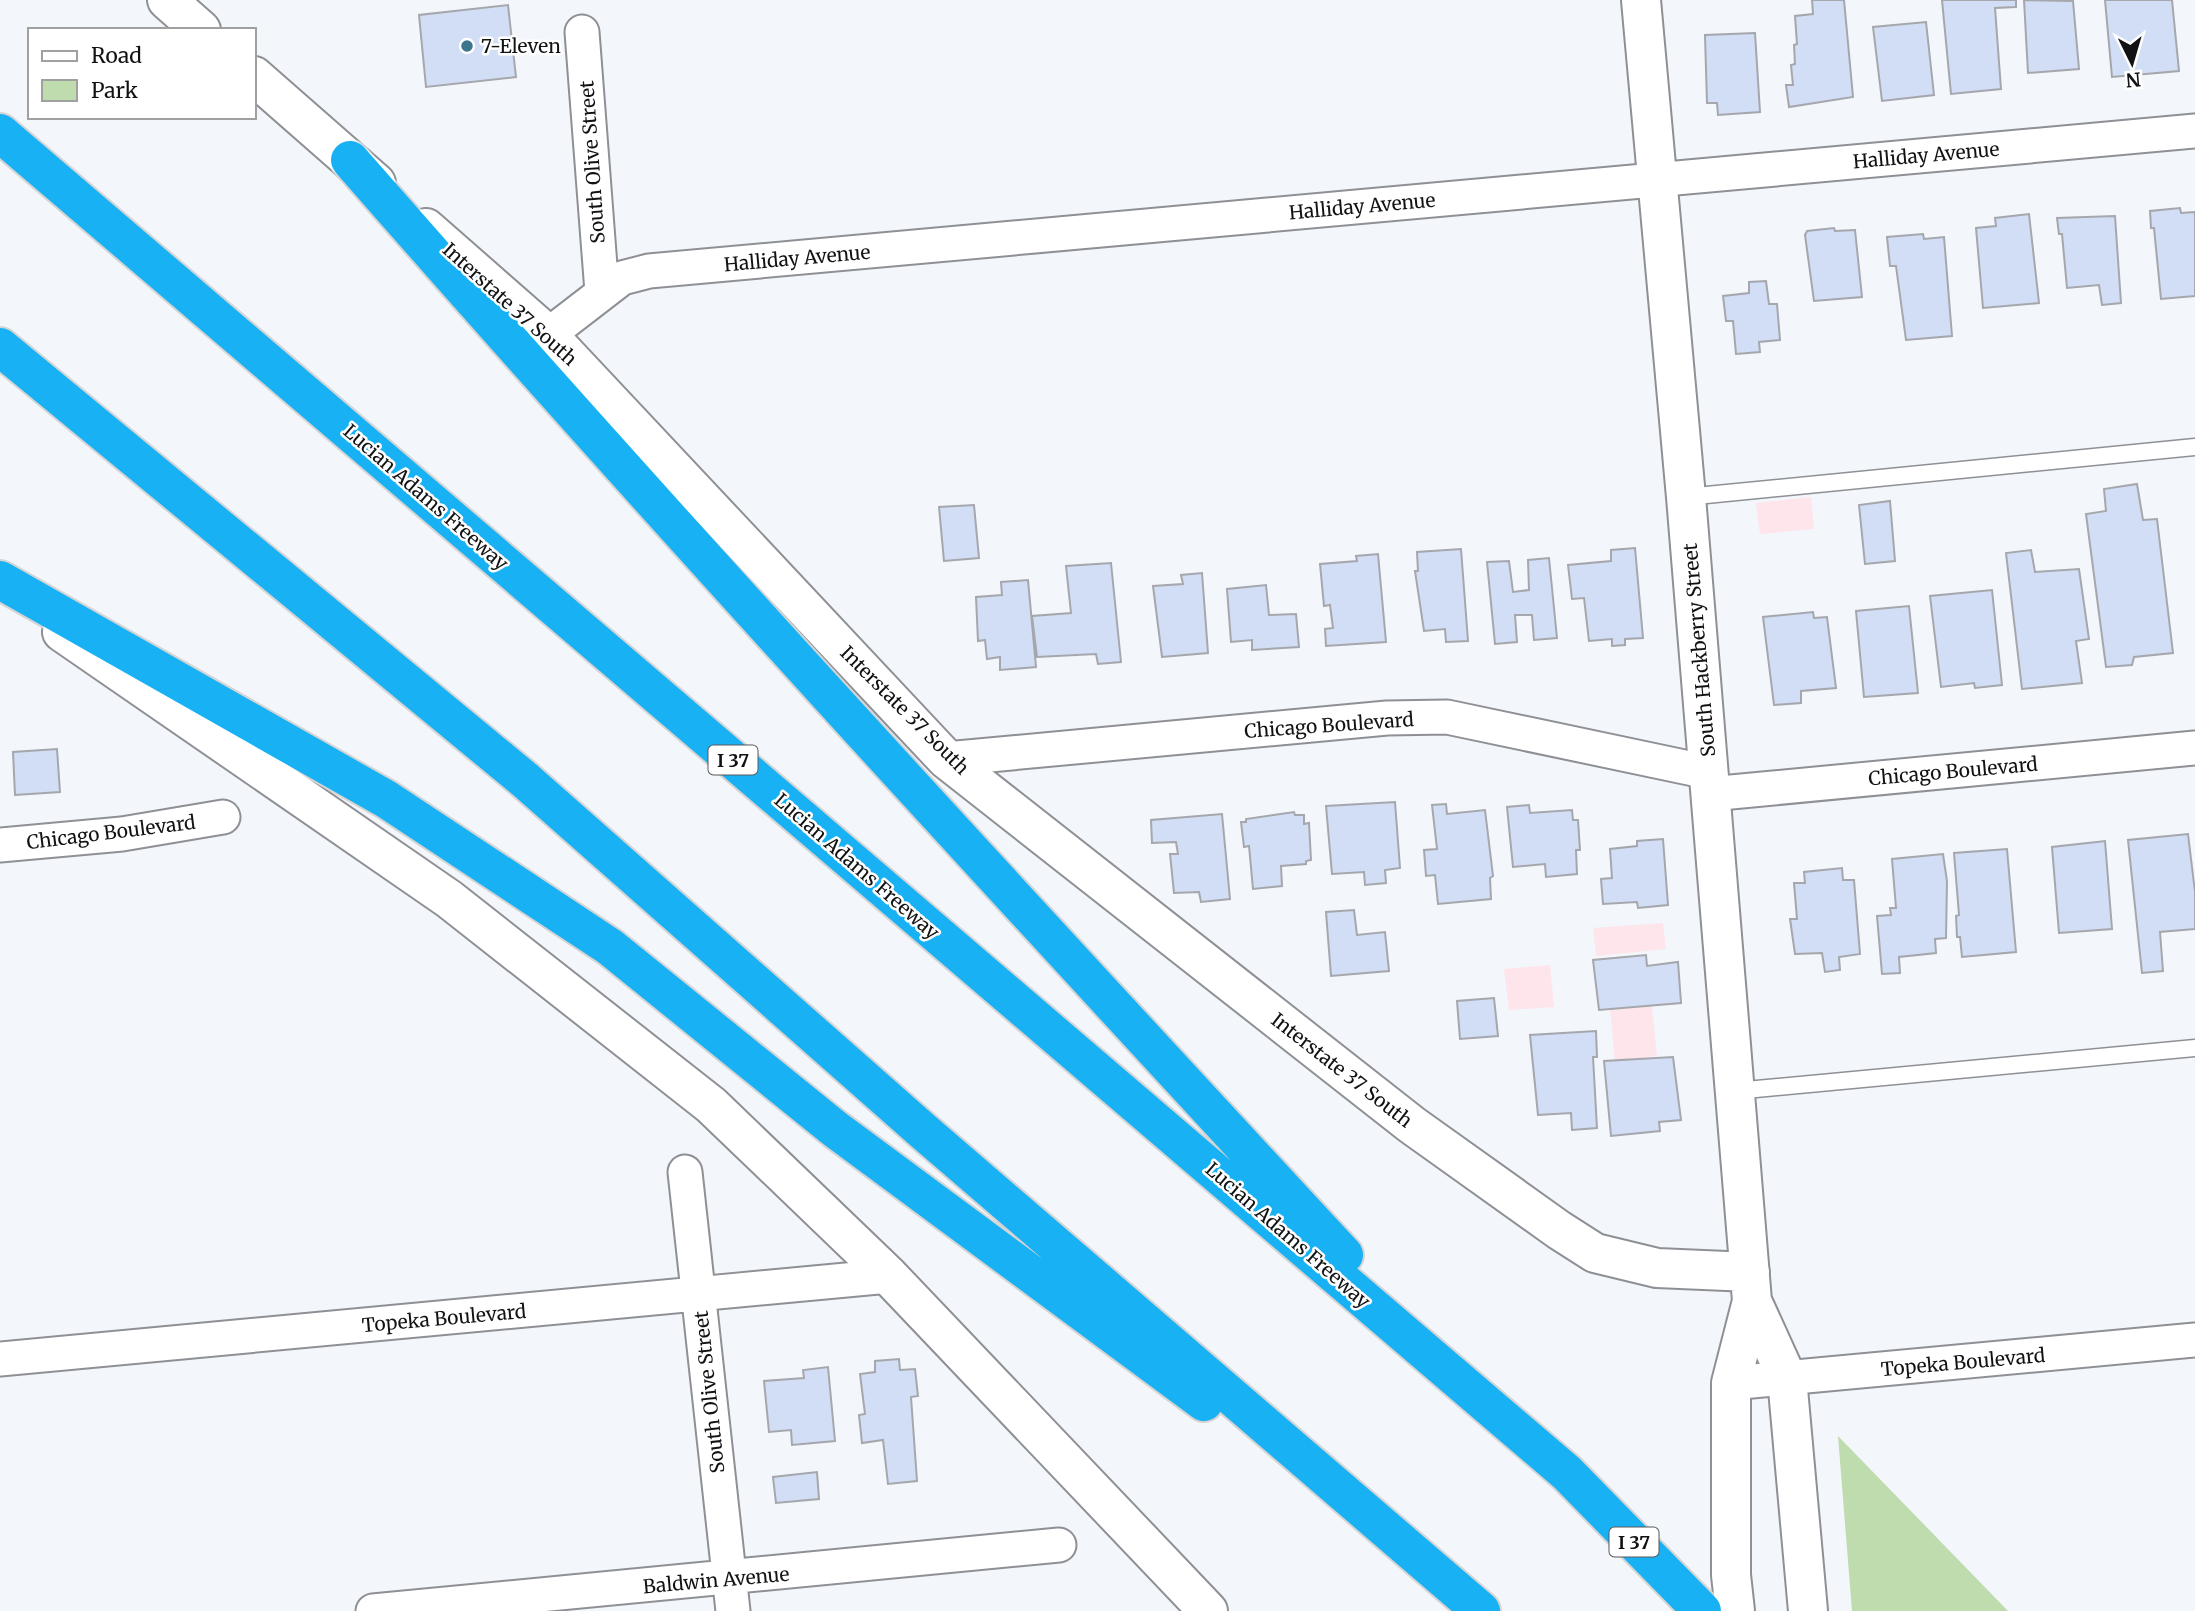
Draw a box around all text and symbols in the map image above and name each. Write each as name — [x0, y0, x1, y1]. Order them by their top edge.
legend — [28, 28, 256, 119]
north arrow — [2097, 28, 2167, 98]
place label: 7-Eleven — [481, 34, 561, 58]
marker: 7-Eleven — [459, 38, 475, 54]
text: Road — [91, 42, 142, 69]
text: N — [2125, 67, 2142, 93]
text: Park — [91, 77, 138, 104]
street label: South Olive Street — [574, 79, 610, 244]
street label: Halliday Avenue — [1852, 137, 2000, 173]
street label: Halliday Avenue — [1288, 188, 1436, 224]
street label: Interstate 37 South — [438, 237, 582, 371]
street label: Halliday Avenue — [723, 240, 871, 276]
street label: Lucian Adams Freeway — [339, 419, 513, 575]
street label: South Hackberry Street — [1678, 542, 1720, 758]
street label: Interstate 37 South — [836, 641, 975, 780]
street label: Chicago Boulevard — [1243, 707, 1415, 743]
road number: I 37 — [708, 746, 758, 774]
street label: Chicago Boulevard — [1867, 752, 2039, 790]
street label: Lucian Adams Freeway — [770, 788, 944, 944]
street label: Chicago Boulevard — [25, 810, 197, 854]
street label: Interstate 37 South — [1267, 1007, 1418, 1133]
street label: Lucian Adams Freeway — [1201, 1157, 1375, 1313]
street label: Topeka Boulevard — [361, 1299, 527, 1337]
street label: South Olive Street — [688, 1309, 729, 1474]
street label: Topeka Boulevard — [1880, 1343, 2046, 1381]
road number: I 37 — [1610, 1527, 1658, 1556]
street label: Baldwin Avenue — [642, 1562, 790, 1598]

